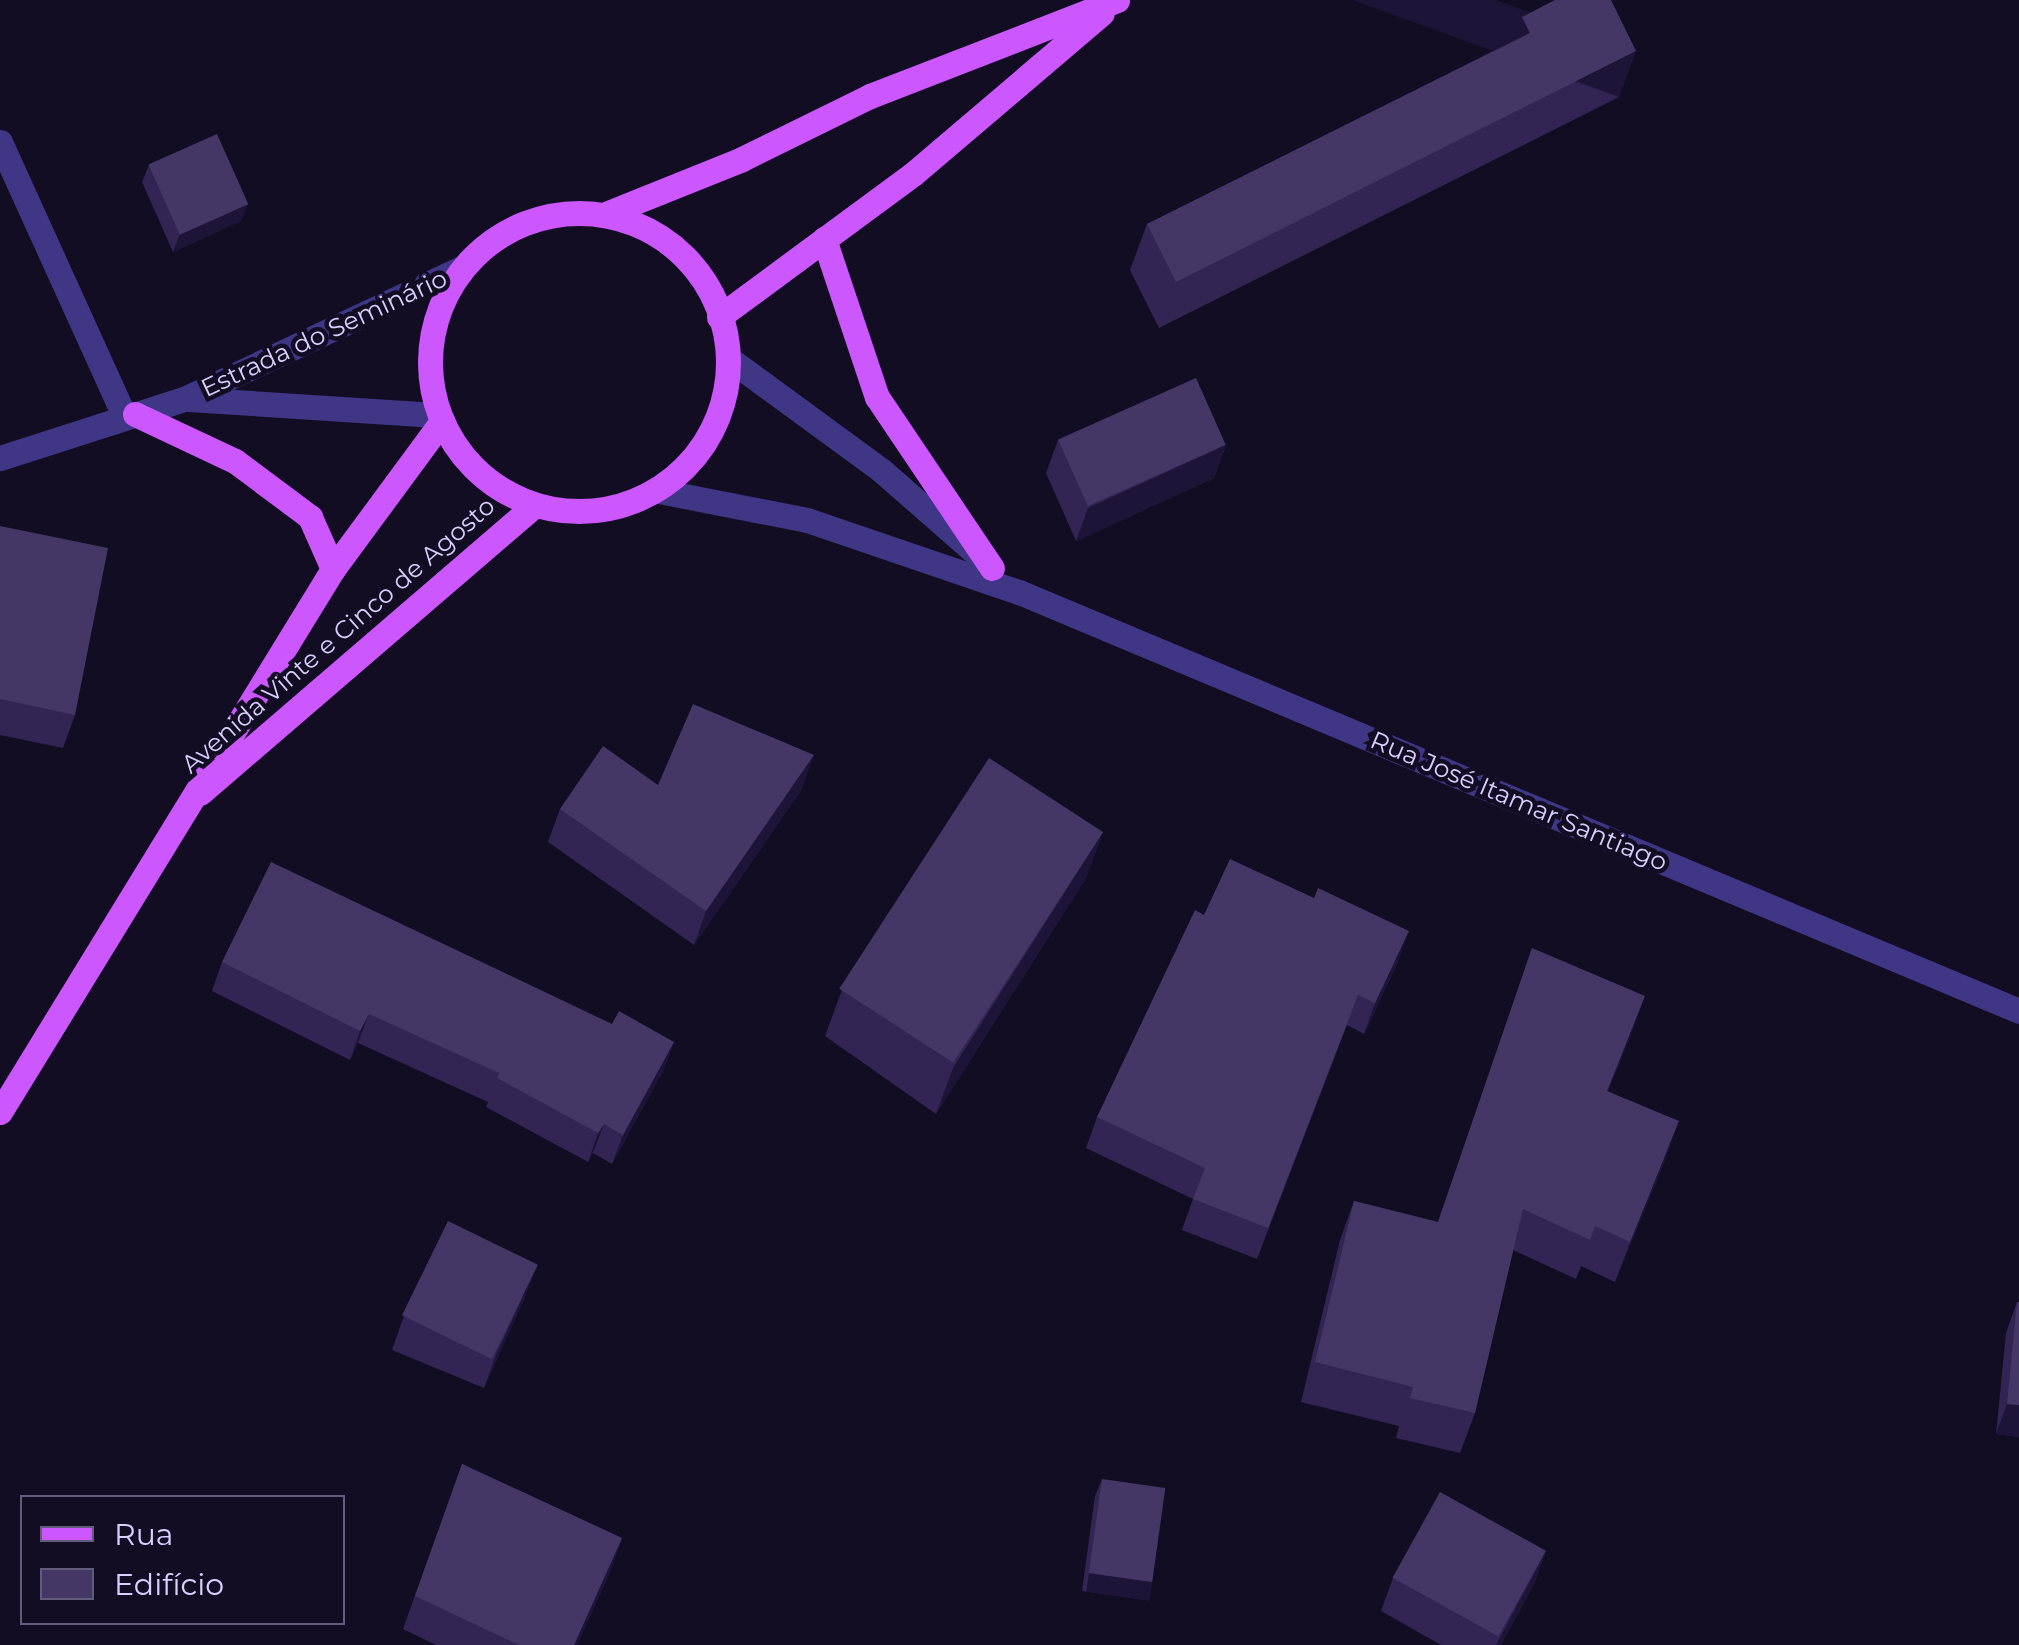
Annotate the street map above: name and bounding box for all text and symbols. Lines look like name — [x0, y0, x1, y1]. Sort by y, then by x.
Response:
street label: Estrada do Seminário — [196, 263, 452, 403]
street label: Avenida Vinte e Cinco de Agosto — [175, 491, 501, 779]
street label: Rua José Itamar Santiago — [1366, 725, 1672, 877]
legend — [20, 1495, 345, 1625]
text: Rua — [114, 1516, 174, 1553]
text: Edifício — [114, 1566, 224, 1603]

